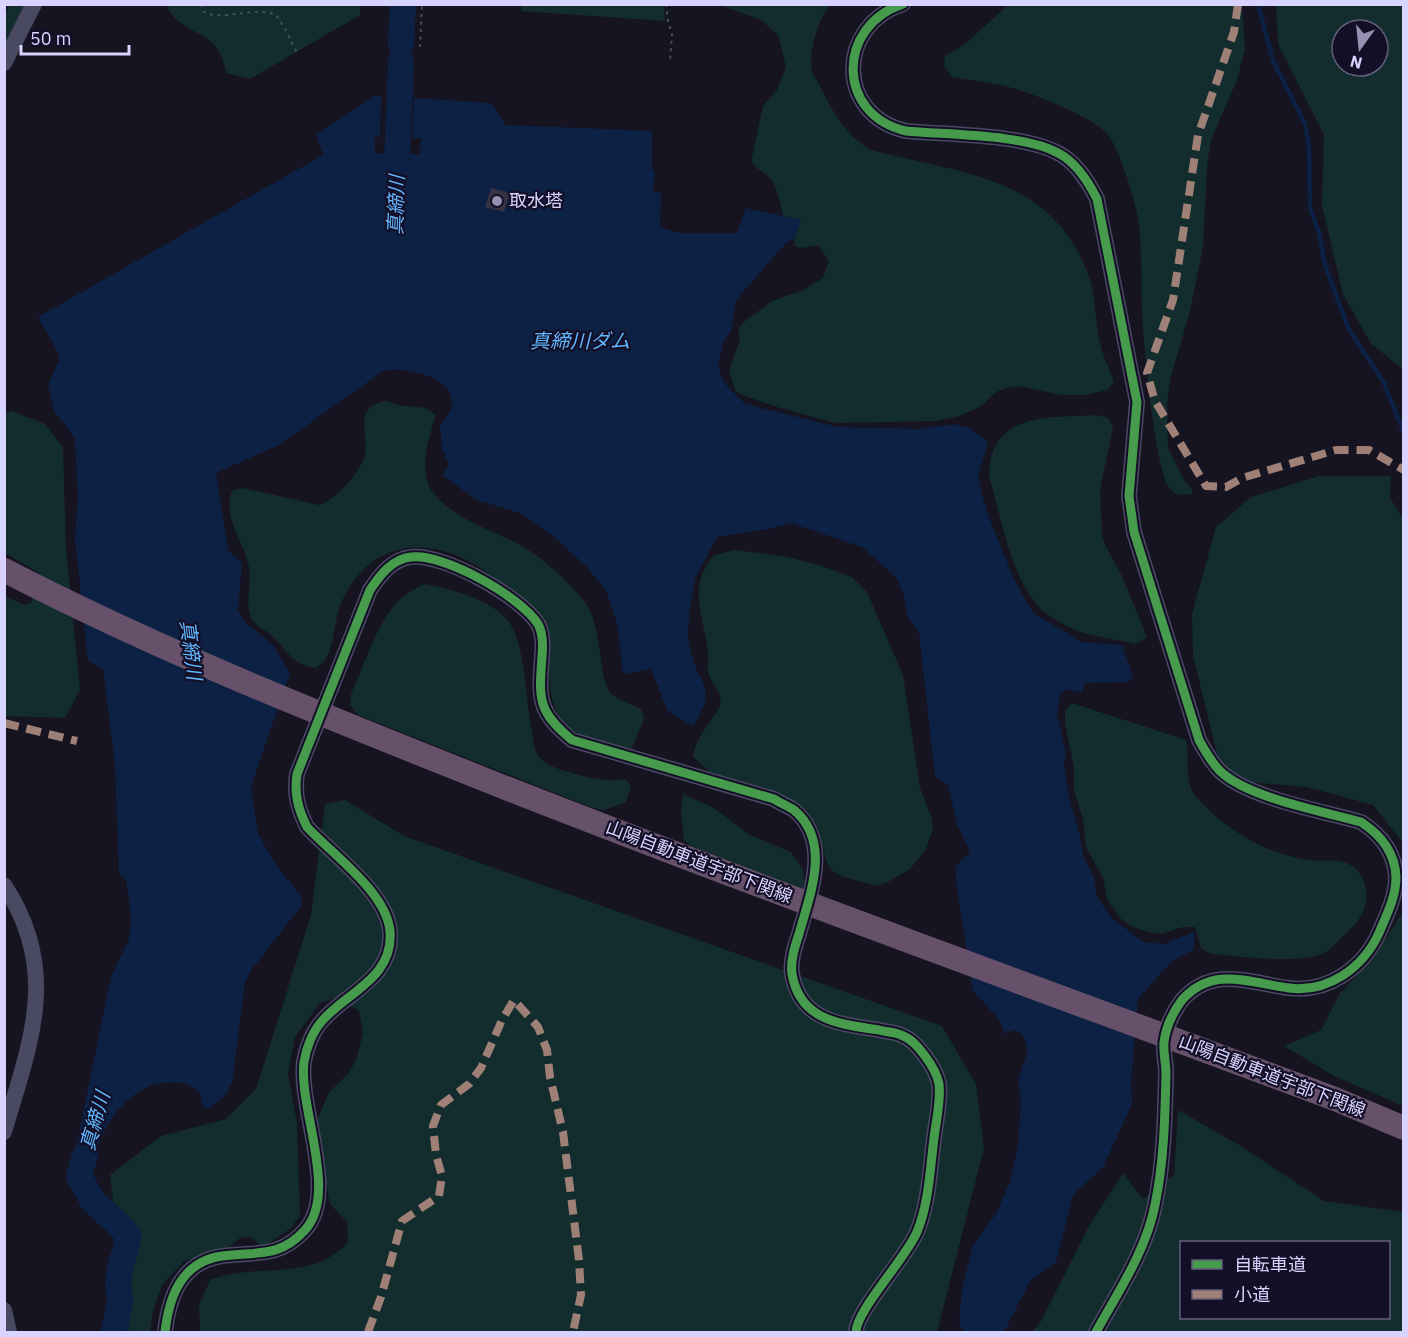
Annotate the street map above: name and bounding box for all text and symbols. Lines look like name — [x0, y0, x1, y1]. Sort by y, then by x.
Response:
scale bar — [21, 18, 129, 56]
north arrow — [1330, 18, 1390, 78]
text: 50 m — [30, 27, 72, 50]
text: N — [1348, 51, 1364, 74]
water label: 真締川 — [381, 173, 410, 235]
place label: 取水塔 — [509, 189, 563, 212]
marker: 取水塔 — [490, 194, 504, 208]
water label: 真締川ダム — [530, 327, 630, 354]
water label: 真締川 — [174, 619, 209, 683]
street label: 山陽自動車道宇部下関線 — [603, 815, 796, 908]
street label: 山陽自動車道宇部下関線 — [1176, 1029, 1369, 1122]
water label: 真締川 — [73, 1086, 116, 1153]
legend — [1180, 1241, 1390, 1319]
text: 自転車道 — [1234, 1253, 1306, 1276]
text: 小道 — [1234, 1283, 1270, 1306]

